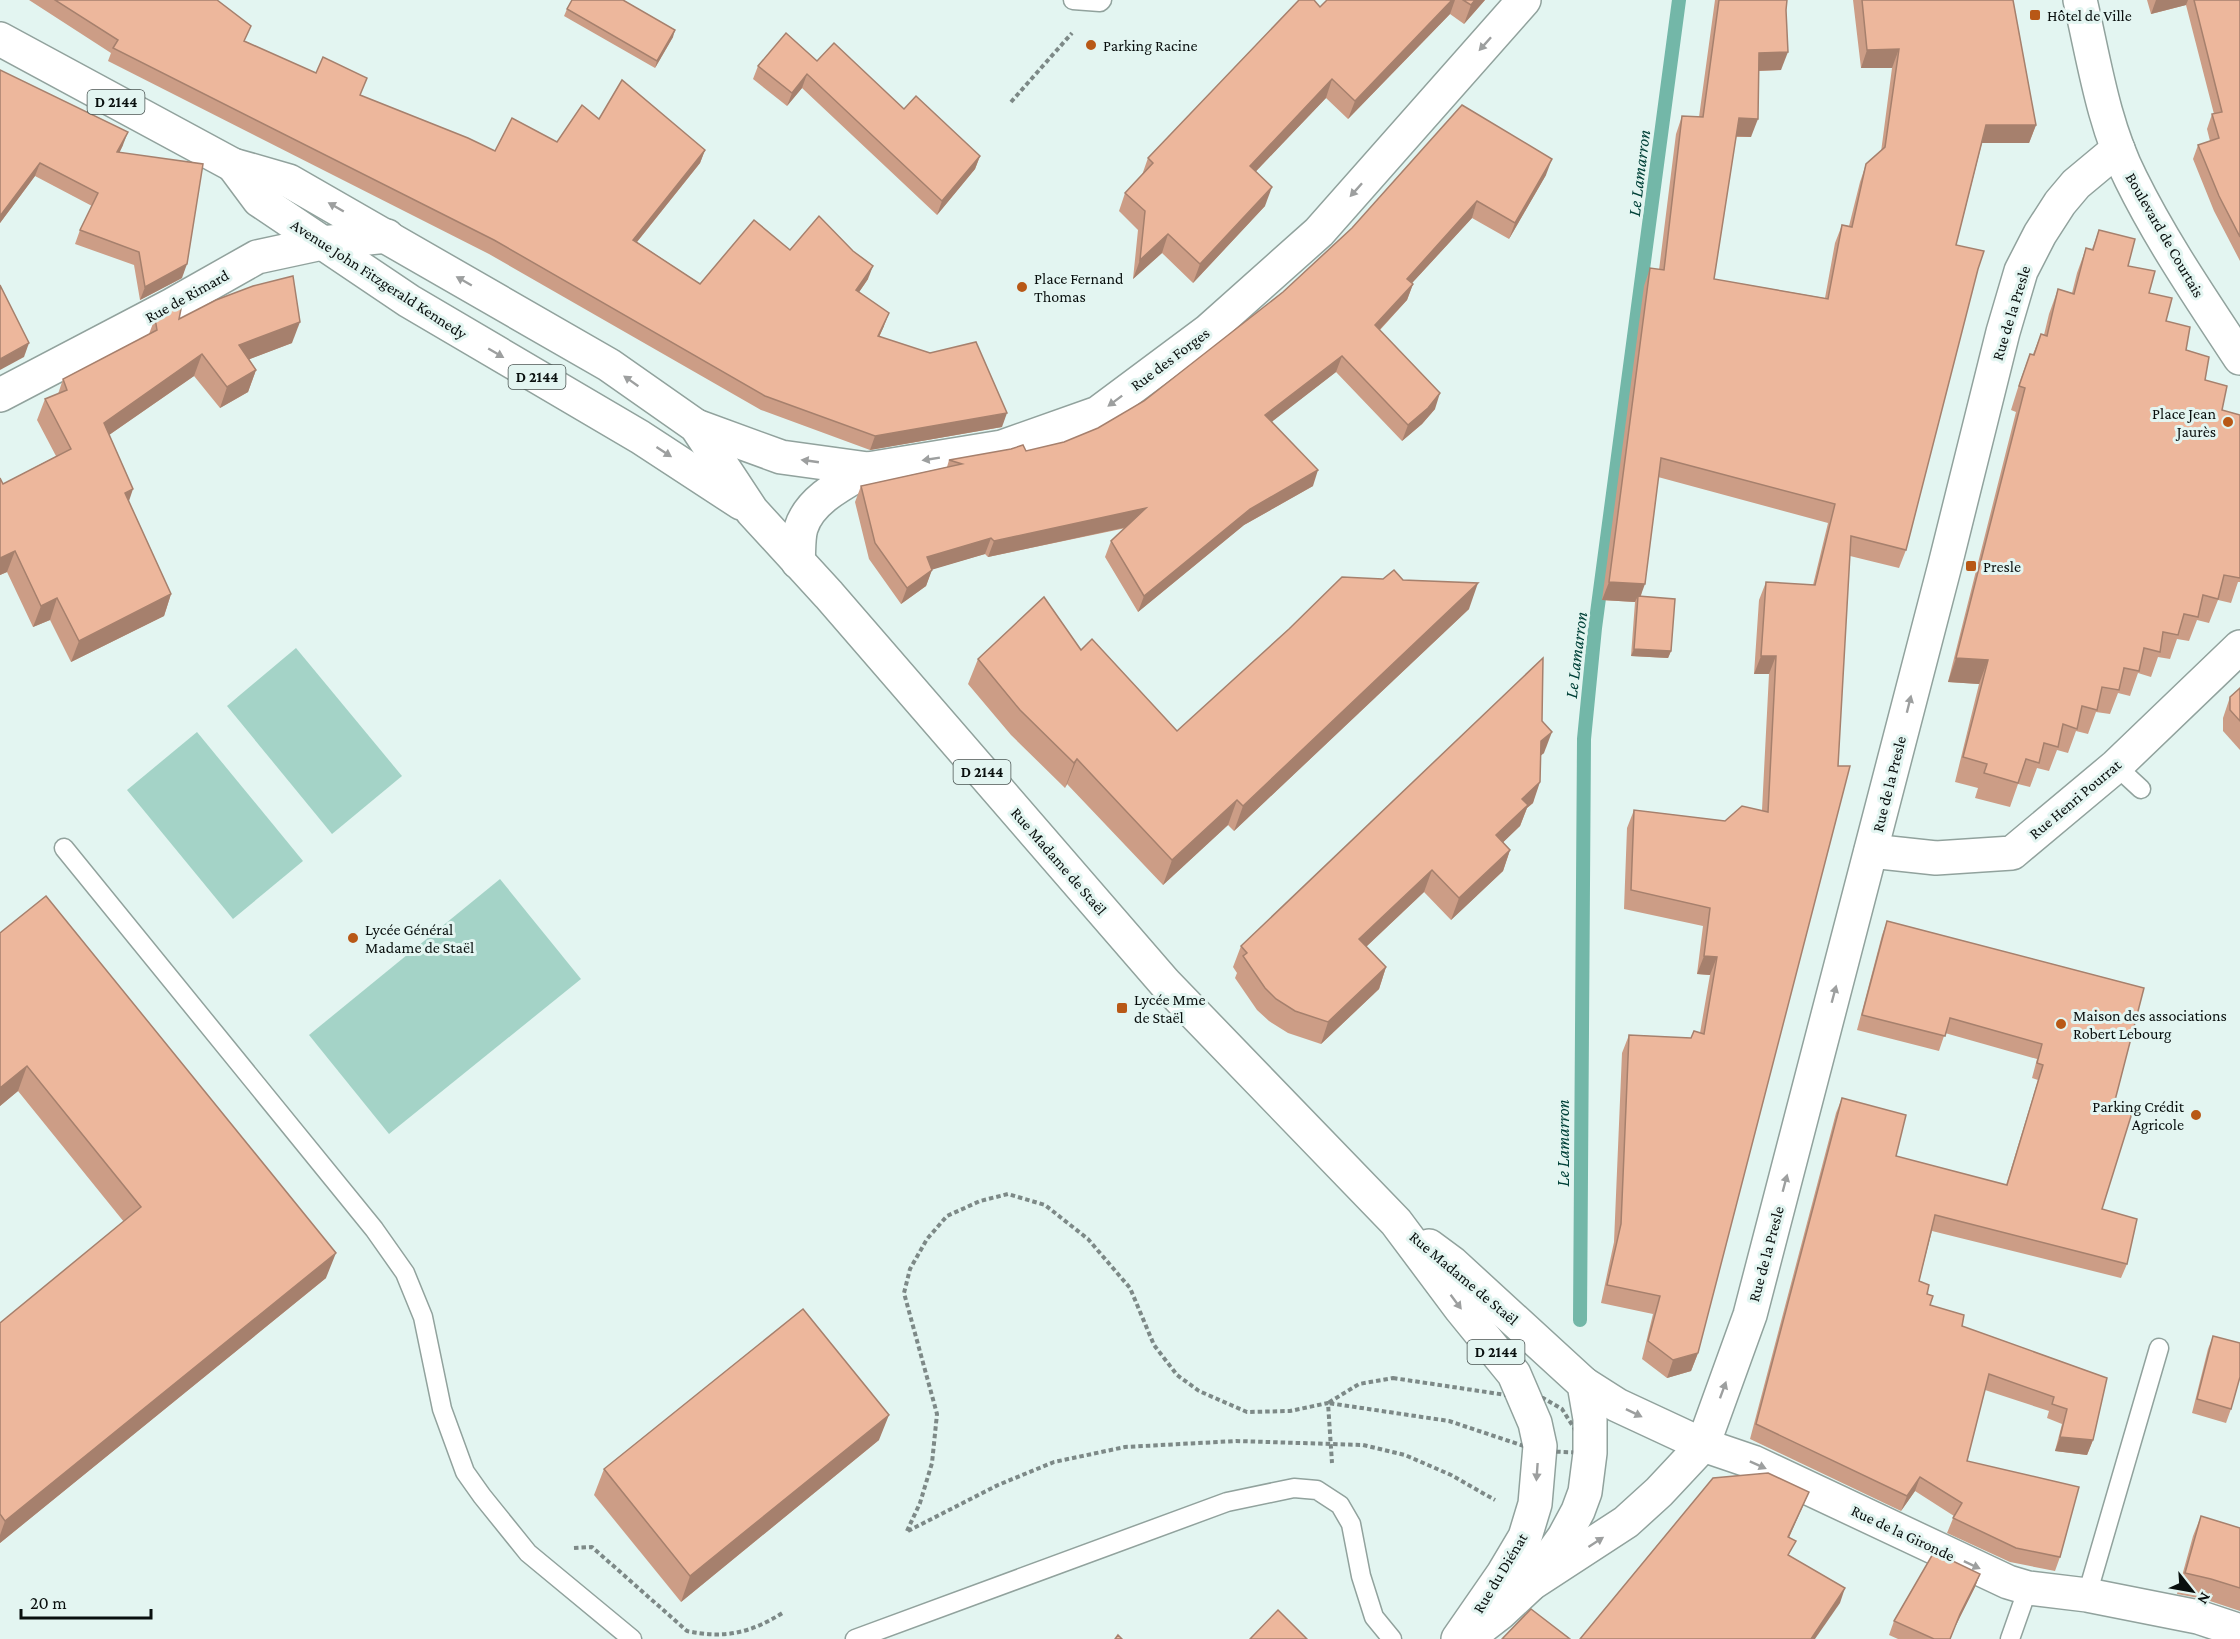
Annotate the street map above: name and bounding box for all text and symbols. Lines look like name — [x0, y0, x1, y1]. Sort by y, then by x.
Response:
place label: Hôtel de Ville — [2047, 7, 2132, 24]
marker: Hôtel de Ville — [2028, 8, 2042, 22]
one-way arrow — [1479, 36, 1492, 51]
place label: Parking Racine — [1103, 37, 1198, 55]
marker: Parking Racine — [1084, 38, 1098, 52]
road number: D 2144 — [88, 90, 144, 114]
water label: Le Lamarron — [1624, 128, 1654, 218]
street label: Boulevard de Courtais — [2122, 170, 2208, 300]
one-way arrow — [1350, 182, 1363, 197]
one-way arrow — [328, 202, 344, 213]
street label: Avenue John Fitzgerald Kennedy — [287, 216, 471, 343]
street label: Rue de la Presle — [1989, 264, 2033, 362]
street label: Rue de Rimard — [142, 266, 232, 326]
place label: Place Fernand Thomas — [1034, 270, 1124, 305]
one-way arrow — [455, 276, 472, 286]
marker: Place Fernand Thomas — [1015, 280, 1029, 294]
street label: Rue des Forges — [1127, 324, 1213, 395]
one-way arrow — [488, 347, 504, 358]
road number: D 2144 — [508, 365, 566, 389]
one-way arrow — [623, 376, 639, 387]
one-way arrow — [1107, 394, 1123, 407]
place label: Place Jean Jaurès — [2152, 405, 2216, 441]
marker: Place Jean Jaurès — [2221, 415, 2235, 429]
one-way arrow — [655, 447, 672, 458]
one-way arrow — [921, 454, 940, 463]
one-way arrow — [800, 456, 819, 466]
place label: Presle — [1983, 558, 2021, 575]
marker: Presle — [1964, 559, 1978, 573]
water label: Le Lamarron — [1561, 610, 1591, 700]
one-way arrow — [1905, 695, 1915, 713]
street label: Rue de la Presle — [1869, 734, 1909, 834]
street label: Rue Henri Pourrat — [2026, 755, 2125, 842]
road number: D 2144 — [954, 760, 1010, 784]
street label: Rue Madame de Staël — [1008, 804, 1110, 918]
place label: Lycée Général Madame de Staël — [365, 921, 474, 956]
marker: Lycée Général Madame de Staël — [346, 931, 360, 945]
one-way arrow — [1830, 985, 1839, 1003]
place label: Lycée Mme de Staël — [1134, 991, 1206, 1026]
marker: Lycée Mme de Staël — [1115, 1001, 1129, 1015]
place label: Maison des associations Robert Lebourg — [2073, 1007, 2227, 1043]
marker: Maison des associations Robert Lebourg — [2054, 1017, 2068, 1031]
place label: Parking Crédit Agricole — [2092, 1098, 2185, 1134]
water label: Le Lamarron — [1553, 1099, 1573, 1187]
marker: Parking Crédit Agricole — [2189, 1108, 2203, 1122]
one-way arrow — [1780, 1174, 1790, 1192]
street label: Rue de la Presle — [1745, 1204, 1787, 1304]
street label: Rue Madame de Staël — [1406, 1228, 1522, 1328]
one-way arrow — [1450, 1294, 1462, 1310]
road number: D 2144 — [1468, 1340, 1524, 1364]
one-way arrow — [1719, 1381, 1728, 1399]
one-way arrow — [1625, 1408, 1643, 1418]
one-way arrow — [1749, 1460, 1767, 1470]
one-way arrow — [1533, 1462, 1542, 1481]
street label: Rue de la Gironde — [1849, 1502, 1957, 1564]
street label: Rue du Diénat — [1469, 1529, 1531, 1616]
one-way arrow — [1587, 1536, 1603, 1548]
one-way arrow — [1964, 1561, 1981, 1570]
north arrow — [2162, 1561, 2222, 1621]
scale bar — [21, 1582, 152, 1620]
text: N — [2194, 1589, 2215, 1608]
text: 20 m — [30, 1593, 67, 1613]

